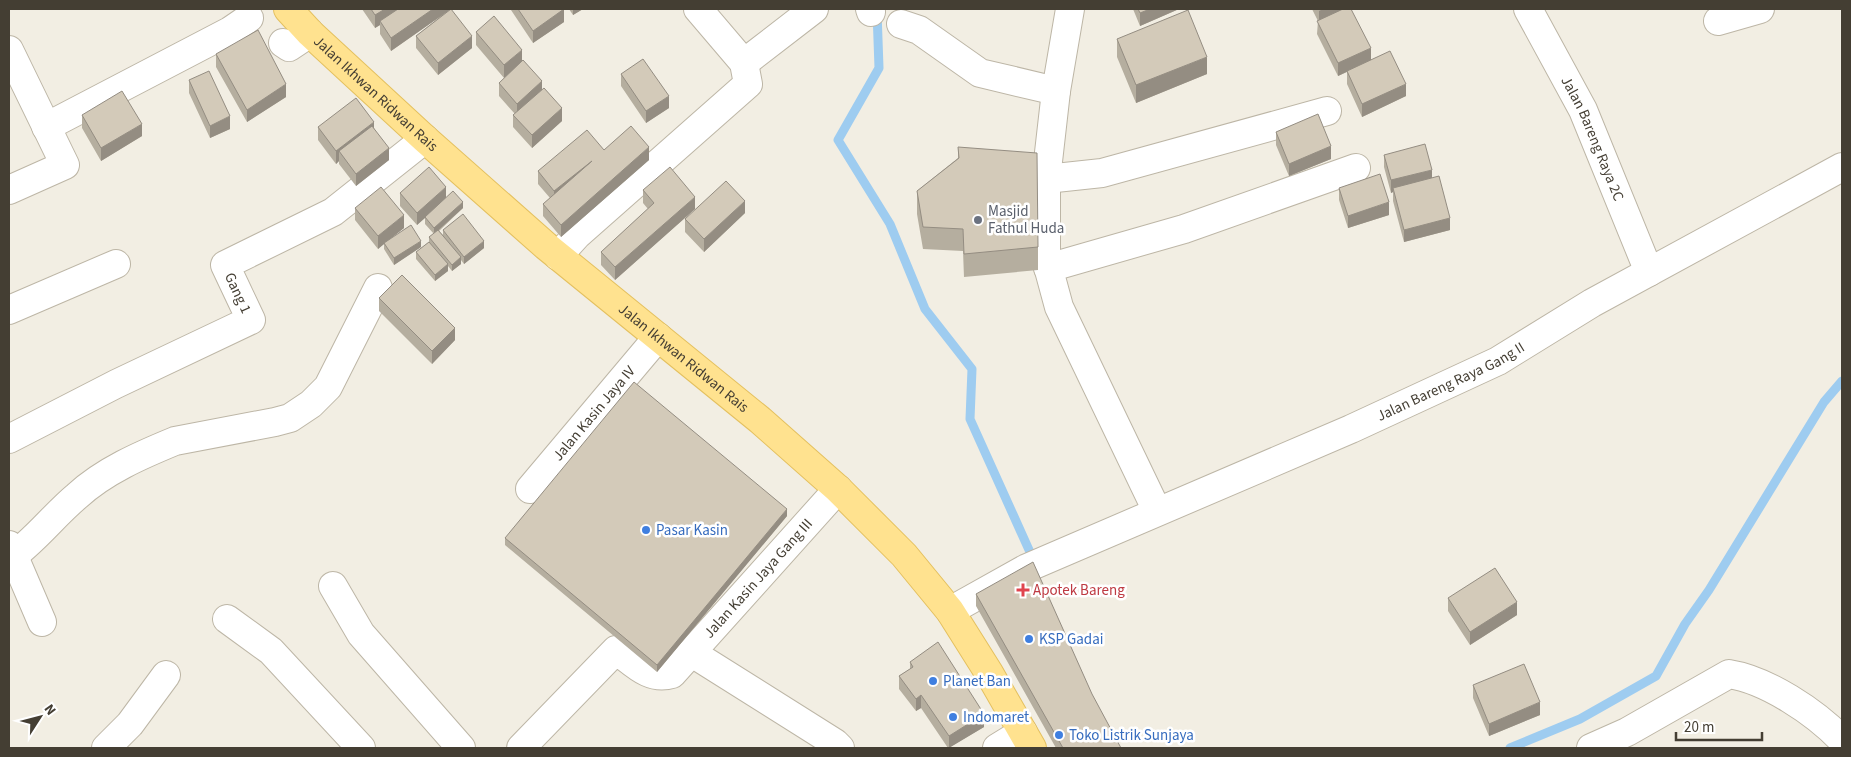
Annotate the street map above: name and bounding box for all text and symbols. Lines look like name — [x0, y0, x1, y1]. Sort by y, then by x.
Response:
street label: Jalan Ikhwan Ridwan Rais — [309, 31, 442, 157]
street label: Jalan Bareng Raya 2C — [1556, 73, 1629, 205]
place label: Masjid Fathul Huda — [988, 201, 1064, 239]
marker: Masjid Fathul Huda — [972, 214, 984, 226]
street label: Gang 1 — [219, 269, 256, 317]
street label: Jalan Ikhwan Ridwan Rais — [614, 299, 753, 418]
street label: Jalan Bareng Raya Gang II — [1373, 337, 1529, 427]
street label: Jalan Kasin Jaya IV — [548, 361, 641, 466]
street label: Jalan Kasin Jaya Gang III — [699, 514, 818, 643]
place label: Pasar Kasin — [656, 520, 728, 541]
marker: Pasar Kasin — [640, 524, 652, 536]
place label: Apotek Bareng — [1033, 580, 1125, 601]
marker: Apotek Bareng — [1017, 584, 1029, 596]
place label: KSP Gadai — [1039, 629, 1103, 650]
marker: KSP Gadai — [1023, 633, 1035, 645]
place label: Planet Ban — [943, 671, 1011, 692]
marker: Planet Ban — [927, 675, 939, 687]
north arrow — [15, 692, 65, 742]
text: N — [39, 700, 61, 720]
place label: Indomaret — [963, 707, 1029, 728]
scale bar — [1676, 710, 1762, 742]
marker: Indomaret — [947, 711, 959, 723]
text: 20 m — [1684, 717, 1714, 738]
place label: Toko Listrik Sunjaya — [1069, 725, 1194, 746]
marker: Toko Listrik Sunjaya — [1053, 729, 1065, 741]

